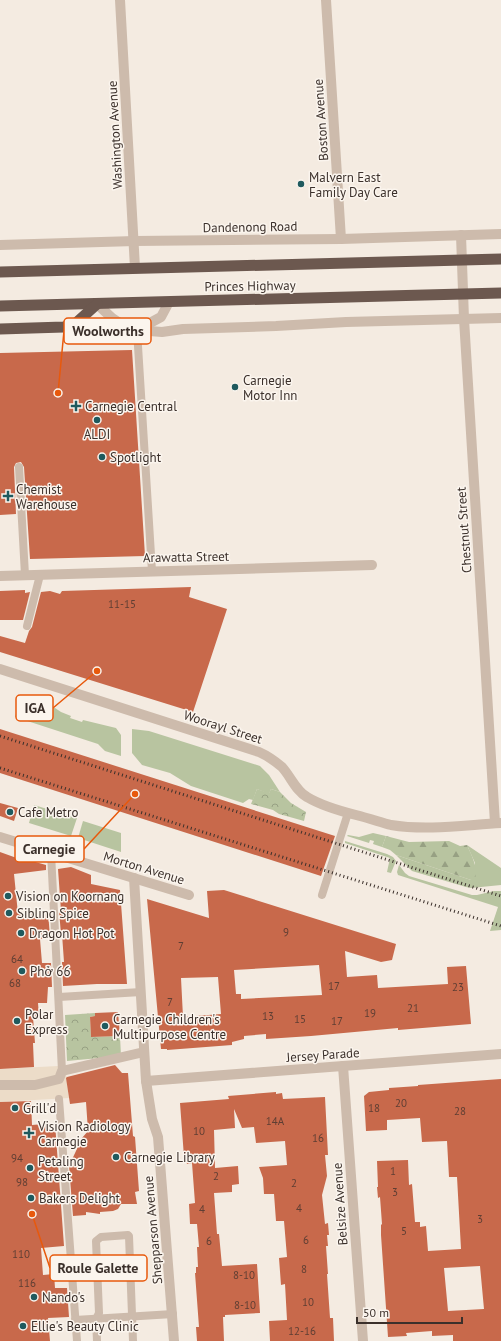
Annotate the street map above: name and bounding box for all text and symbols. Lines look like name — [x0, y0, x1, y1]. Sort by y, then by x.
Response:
street label: Boston Avenue — [310, 78, 332, 162]
street label: Washington Avenue — [104, 80, 126, 190]
place label: Malvern East Family Day Care — [309, 169, 398, 201]
marker: Malvern East Family Day Care — [296, 179, 306, 189]
street label: Dandenong Road — [202, 218, 298, 236]
street label: Princes Highway — [204, 277, 296, 295]
callout: Woolworths — [64, 318, 151, 344]
text: Woolworths — [72, 322, 144, 340]
place label: Carnegie Motor Inn — [243, 372, 297, 404]
marker: Carnegie Motor Inn — [230, 382, 240, 392]
place label: Carnegie Central — [85, 398, 177, 415]
marker: Carnegie Central — [70, 400, 82, 412]
marker: ALDI — [92, 415, 102, 425]
place label: ALDI — [84, 426, 110, 443]
place label: Spotlight — [110, 449, 162, 466]
marker: Spotlight — [97, 452, 107, 462]
place label: Chemist Warehouse — [16, 481, 77, 513]
street label: Chestnut Street — [452, 486, 475, 574]
marker: Chemist Warehouse — [3, 491, 13, 501]
street label: Arawatta Street — [143, 548, 230, 566]
house number: 11-15 — [108, 597, 136, 611]
callout: IGA — [16, 695, 53, 721]
text: IGA — [25, 699, 46, 717]
street label: Woorayl Street — [182, 706, 265, 748]
place label: Cafe Metro — [18, 804, 78, 821]
marker: Cafe Metro — [5, 807, 15, 817]
callout: Carnegie — [15, 836, 84, 862]
text: Carnegie — [23, 840, 75, 858]
street label: Morton Avenue — [101, 848, 187, 888]
place label: Vision on Koornang — [15, 888, 124, 905]
marker: Vision on Koornang — [3, 891, 13, 901]
place label: Sibling Spice — [17, 905, 89, 922]
marker: Sibling Spice — [4, 908, 14, 918]
place label: Dragon Hot Pot — [29, 925, 115, 942]
house number: 9 — [283, 925, 289, 939]
marker: Dragon Hot Pot — [16, 928, 26, 938]
house number: 7 — [178, 939, 184, 953]
house number: 64 — [11, 952, 23, 966]
place label: Phở 66 — [30, 963, 71, 980]
marker: Phở 66 — [17, 966, 27, 976]
house number: 68 — [9, 976, 21, 990]
house number: 17 — [328, 979, 340, 993]
house number: 23 — [452, 980, 464, 994]
house number: 7 — [167, 995, 173, 1009]
house number: 21 — [407, 1001, 419, 1015]
place label: Polar Express — [25, 1006, 68, 1038]
house number: 19 — [364, 1006, 376, 1020]
house number: 13 — [262, 1009, 274, 1023]
place label: Carnegie Children's Multipurpose Centre — [113, 1011, 226, 1043]
house number: 15 — [294, 1012, 306, 1026]
house number: 17 — [331, 1014, 343, 1028]
marker: Polar Express — [12, 1016, 22, 1026]
marker: Carnegie Children's Multipurpose Centre — [100, 1021, 110, 1031]
street label: Jersey Parade — [285, 1044, 360, 1066]
house number: 20 — [395, 1096, 407, 1110]
place label: Grill'd — [23, 1100, 56, 1117]
house number: 18 — [368, 1101, 380, 1115]
marker: Grill'd — [10, 1103, 20, 1113]
house number: 28 — [454, 1104, 466, 1118]
house number: 14A — [266, 1114, 285, 1128]
place label: Vision Radiology Carnegie — [37, 1118, 131, 1150]
house number: 10 — [193, 1124, 205, 1138]
marker: Vision Radiology Carnegie — [23, 1127, 35, 1139]
house number: 16 — [312, 1131, 324, 1145]
place label: Carnegie Library — [124, 1149, 215, 1166]
house number: 94 — [11, 1151, 23, 1165]
marker: Carnegie Library — [111, 1152, 121, 1162]
place label: Petaling Street — [38, 1153, 84, 1185]
street label: Belsize Avenue — [329, 1162, 351, 1246]
marker: Petaling Street — [25, 1163, 35, 1173]
house number: 1 — [390, 1164, 396, 1178]
house number: 2 — [213, 1169, 219, 1183]
house number: 98 — [16, 1175, 28, 1189]
street label: Shepparson Avenue — [140, 1175, 166, 1285]
house number: 2 — [291, 1176, 297, 1190]
house number: 3 — [392, 1185, 398, 1199]
place label: Bakers Delight — [39, 1190, 121, 1207]
marker: Bakers Delight — [26, 1193, 36, 1203]
house number: 4 — [296, 1201, 302, 1215]
house number: 4 — [199, 1202, 205, 1216]
house number: 3 — [477, 1212, 483, 1226]
house number: 5 — [401, 1224, 407, 1238]
house number: 6 — [303, 1233, 309, 1247]
house number: 6 — [206, 1234, 212, 1248]
house number: 110 — [12, 1247, 30, 1261]
callout: Roule Galette — [50, 1255, 147, 1281]
text: Roule Galette — [58, 1259, 138, 1277]
house number: 8 — [301, 1262, 307, 1276]
house number: 8-10 — [233, 1268, 255, 1282]
house number: 116 — [18, 1276, 36, 1290]
place label: Nando's — [42, 1289, 85, 1306]
marker: Nando's — [29, 1292, 39, 1302]
house number: 10 — [302, 1295, 314, 1309]
house number: 8-10 — [234, 1298, 256, 1312]
scale bar — [357, 1299, 462, 1325]
text: 50 m — [363, 1305, 389, 1320]
place label: Ellie's Beauty Clinic — [31, 1318, 139, 1335]
marker: Ellie's Beauty Clinic — [18, 1321, 28, 1331]
house number: 12-16 — [288, 1324, 316, 1338]

